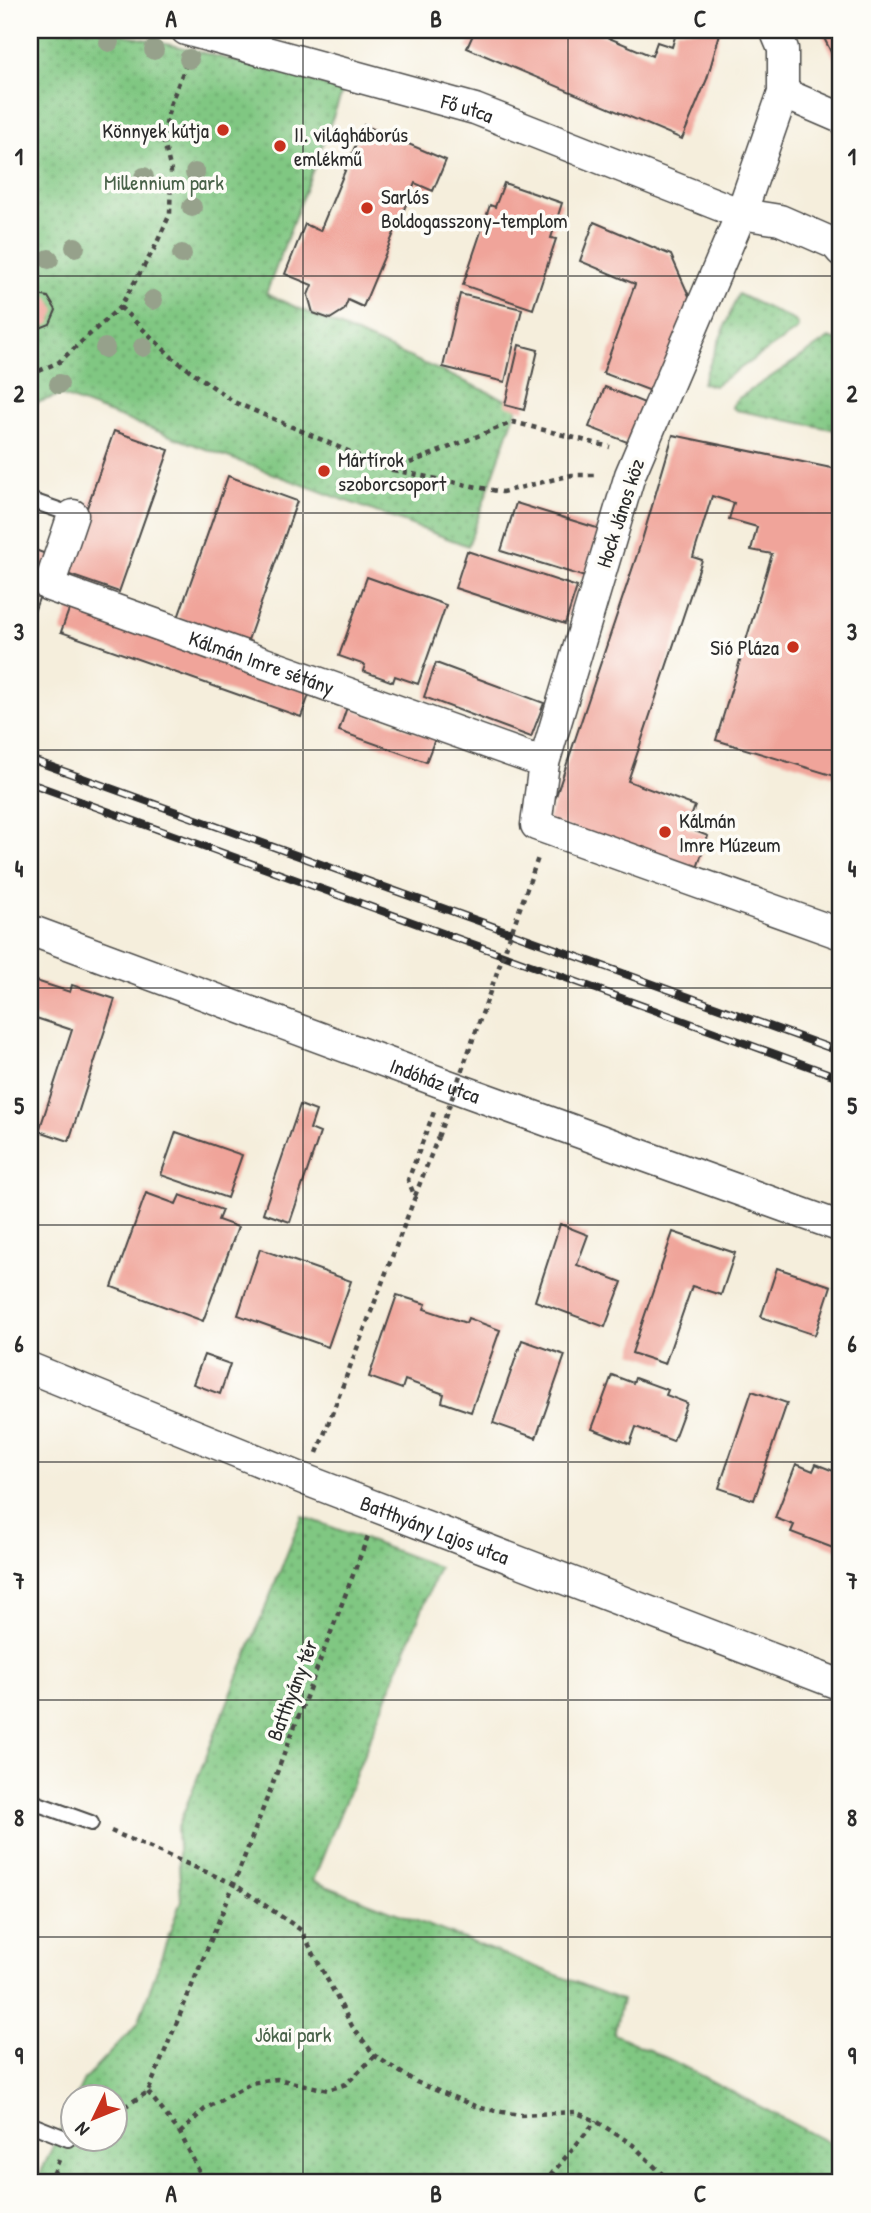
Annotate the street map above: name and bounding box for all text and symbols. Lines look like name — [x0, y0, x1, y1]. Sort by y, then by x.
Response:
text: A — [165, 3, 177, 34]
text: B — [430, 3, 442, 34]
text: C — [694, 3, 706, 34]
street label: Fő utca — [437, 86, 498, 129]
place label: Könnyek kútja — [102, 116, 209, 145]
place label: II. világháborús emlékmű — [294, 120, 408, 173]
marker: Könnyek kútja — [215, 122, 231, 138]
marker: II. világháborús emlékmű — [272, 138, 288, 154]
text: 1 — [15, 141, 23, 172]
text: 1 — [848, 141, 856, 172]
park label: Millennium park — [104, 168, 224, 197]
place label: Sarlós Boldogasszony-templom — [381, 182, 568, 235]
marker: Sarlós Boldogasszony-templom — [359, 200, 375, 216]
text: 2 — [14, 378, 25, 409]
text: 2 — [847, 378, 858, 409]
place label: Mártírok szoborcsoport — [338, 445, 447, 498]
street label: Hock János köz — [589, 455, 651, 571]
marker: Mártírok szoborcsoport — [316, 463, 332, 479]
text: 3 — [14, 616, 24, 647]
text: 3 — [847, 616, 857, 647]
street label: Kálmán Imre sétány — [185, 623, 339, 701]
place label: Sió Pláza — [710, 633, 779, 662]
marker: Sió Pláza — [785, 639, 801, 655]
place label: Kálmán Imre Múzeum — [679, 806, 780, 859]
marker: Kálmán Imre Múzeum — [657, 824, 673, 840]
text: 4 — [15, 853, 24, 884]
text: 4 — [848, 853, 857, 884]
street label: Indóház utca — [386, 1050, 484, 1110]
text: 5 — [14, 1090, 24, 1121]
text: 5 — [847, 1090, 857, 1121]
text: 6 — [14, 1328, 24, 1359]
text: 6 — [847, 1328, 857, 1359]
street label: Batthyány Lajos utca — [357, 1488, 513, 1571]
text: 7 — [12, 1565, 25, 1596]
text: 7 — [845, 1565, 858, 1596]
street label: Batthyány tér — [259, 1635, 325, 1745]
text: 8 — [14, 1802, 24, 1833]
text: 8 — [847, 1802, 857, 1833]
park label: Jókai park — [255, 2020, 332, 2049]
text: 9 — [15, 2040, 24, 2071]
text: 9 — [848, 2040, 857, 2071]
north arrow — [60, 2084, 130, 2154]
text: N — [69, 2117, 95, 2142]
text: A — [165, 2178, 177, 2209]
text: B — [430, 2178, 442, 2209]
text: C — [694, 2178, 706, 2209]

